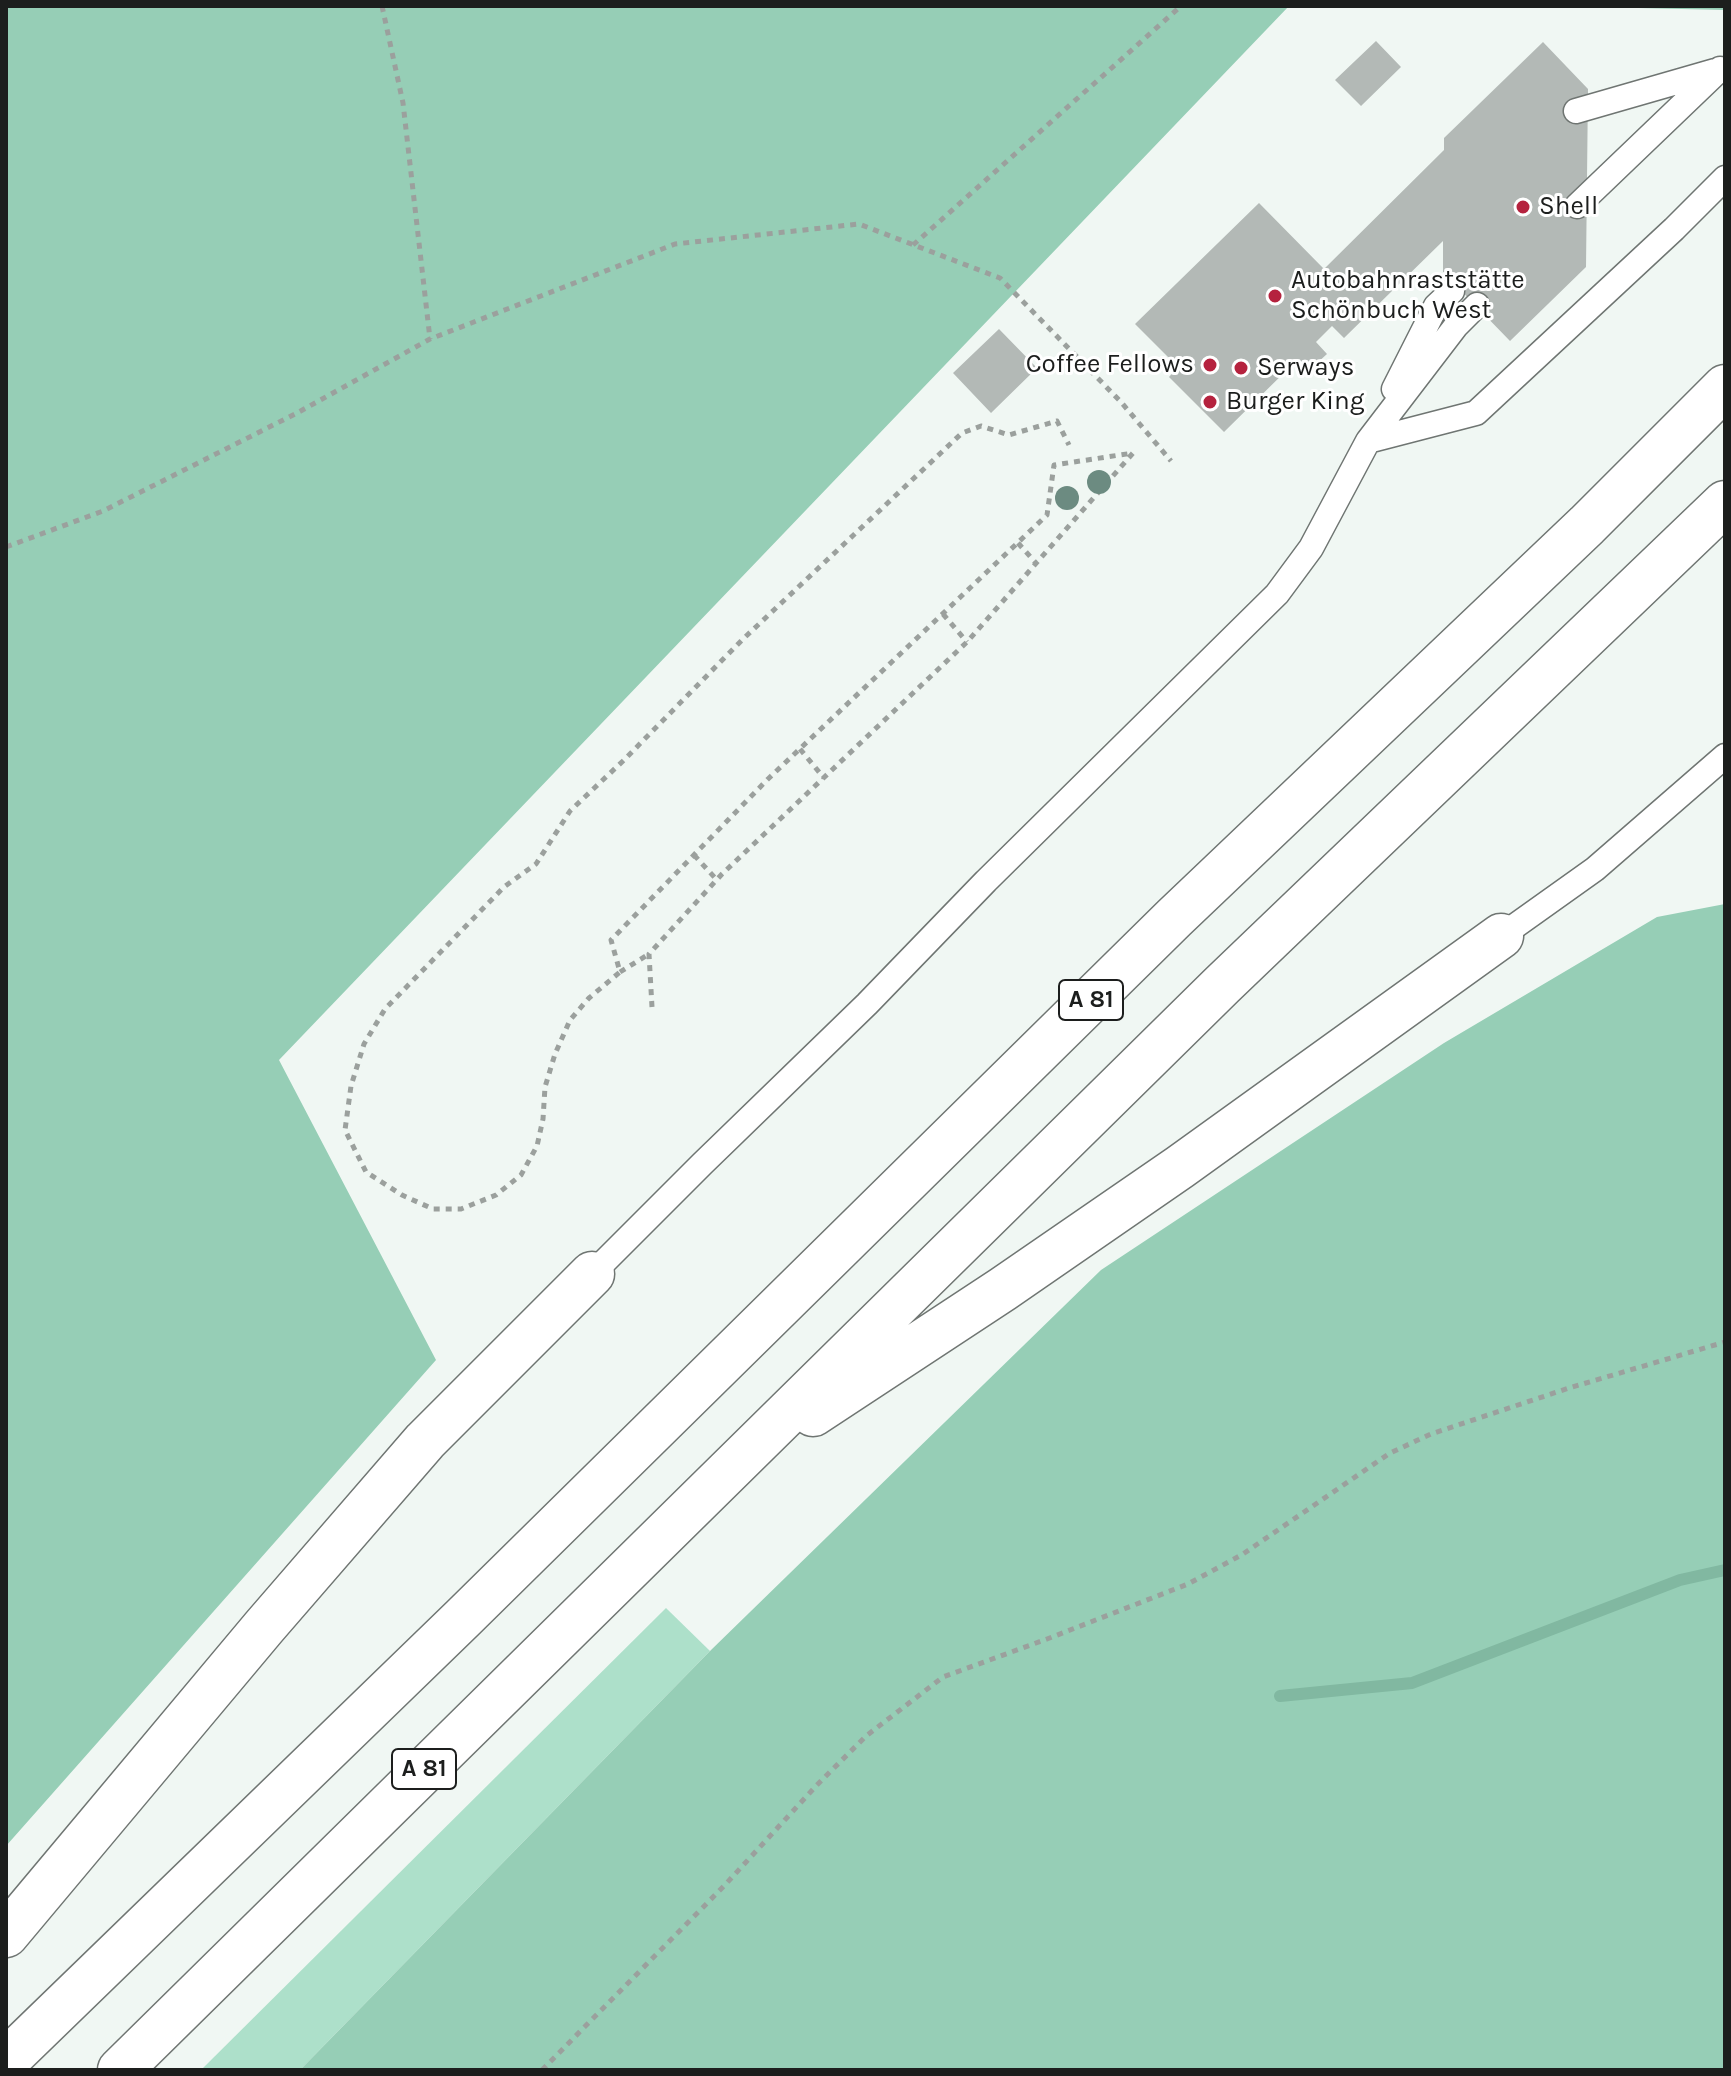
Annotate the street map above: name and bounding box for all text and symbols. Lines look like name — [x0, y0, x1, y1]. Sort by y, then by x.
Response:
place label: Shell — [1539, 191, 1598, 223]
marker: Shell — [1514, 198, 1532, 216]
place label: Autobahnraststätte Schönbuch West — [1291, 265, 1525, 326]
marker: Autobahnraststätte Schönbuch West — [1266, 287, 1284, 305]
place label: Coffee Fellows — [1026, 349, 1194, 381]
place label: Serways — [1257, 352, 1354, 384]
marker: Coffee Fellows — [1201, 356, 1219, 374]
marker: Serways — [1232, 359, 1250, 377]
place label: Burger King — [1226, 386, 1364, 418]
marker: Burger King — [1201, 393, 1219, 411]
road number: A 81 — [1059, 980, 1123, 1020]
road number: A 81 — [392, 1749, 456, 1789]

